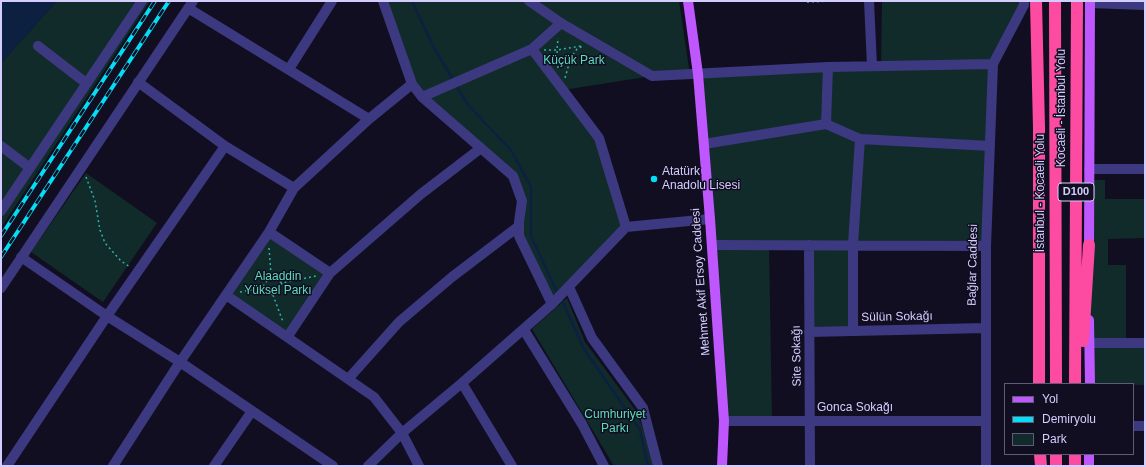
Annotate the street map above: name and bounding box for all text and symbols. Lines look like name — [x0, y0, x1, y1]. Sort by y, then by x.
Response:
street label: Kocaeli - İstanbul Yolu — [1055, 49, 1069, 167]
park label: Küçük Park — [543, 54, 605, 68]
street label: İstanbul - Kocaeli Yolu — [1034, 134, 1048, 252]
place label: Atatürk Anadolu Lisesi — [662, 165, 740, 193]
marker: Atatürk Anadolu Lisesi — [649, 174, 659, 184]
road number: D100 — [1058, 183, 1094, 201]
street label: Mehmet Akif Ersoy Caddesi — [689, 208, 713, 356]
street label: Bağlar Caddesi — [965, 224, 981, 306]
park label: Alaaddin Yüksel Parkı — [244, 270, 312, 298]
street label: Sülün Sokağı — [861, 309, 933, 325]
street label: Site Sokağı — [789, 325, 805, 387]
legend — [1004, 383, 1134, 455]
text: Yol — [1042, 392, 1058, 406]
street label: Gonca Sokağı — [817, 401, 893, 415]
park label: Cumhuriyet Parkı — [584, 408, 646, 436]
text: Demiryolu — [1042, 412, 1096, 426]
text: Park — [1042, 432, 1067, 446]

